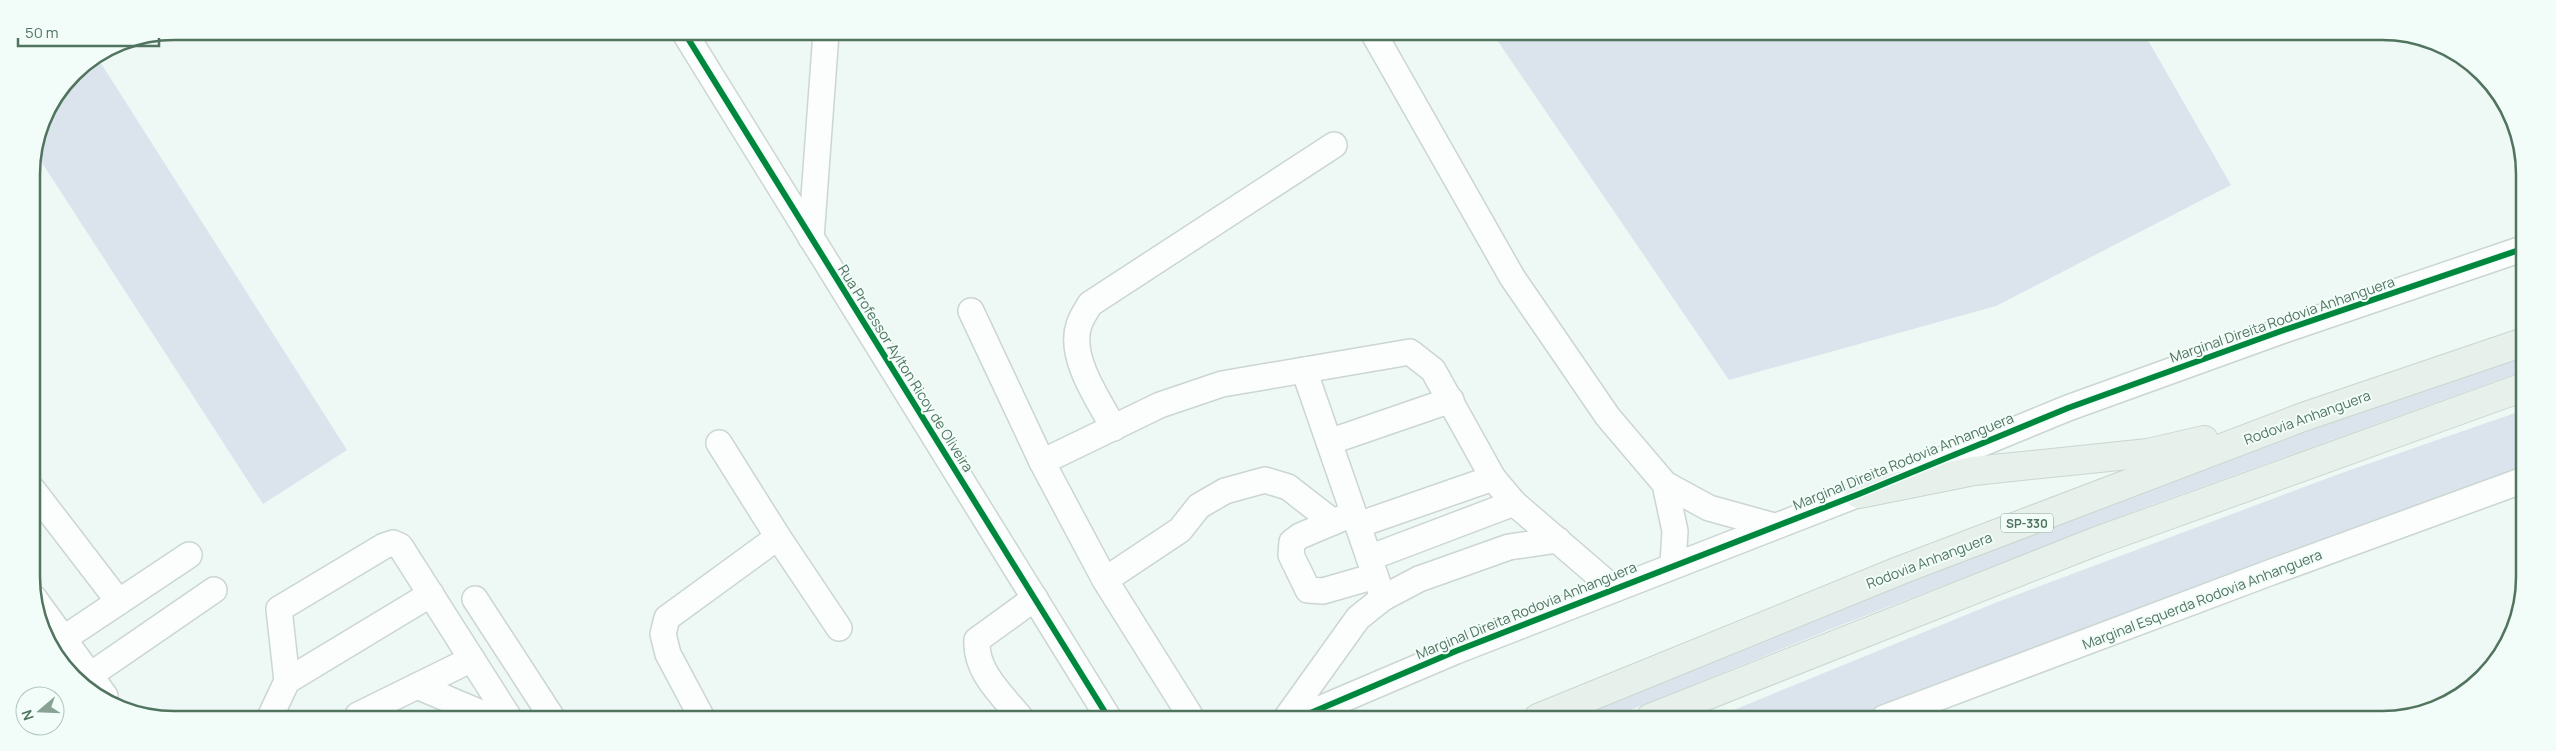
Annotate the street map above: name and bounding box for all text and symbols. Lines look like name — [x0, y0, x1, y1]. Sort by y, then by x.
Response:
scale bar — [18, 15, 159, 47]
text: 50 m — [25, 22, 59, 43]
street label: Rua Professor Aylton Ricoy de Oliveira — [834, 261, 978, 475]
street label: Marginal Direita Rodovia Anhanguera — [2167, 272, 2397, 366]
street label: Rodovia Anhanguera — [2241, 385, 2373, 449]
street label: Marginal Direita Rodovia Anhanguera — [1790, 408, 2016, 514]
road number: SP-330 — [2001, 514, 2053, 532]
street label: Rodovia Anhanguera — [1863, 527, 1995, 593]
street label: Marginal Esquerda Rodovia Anhanguera — [2079, 544, 2325, 654]
street label: Marginal Direita Rodovia Anhanguera — [1413, 557, 1639, 663]
north arrow — [15, 686, 65, 736]
text: N — [17, 708, 38, 723]

